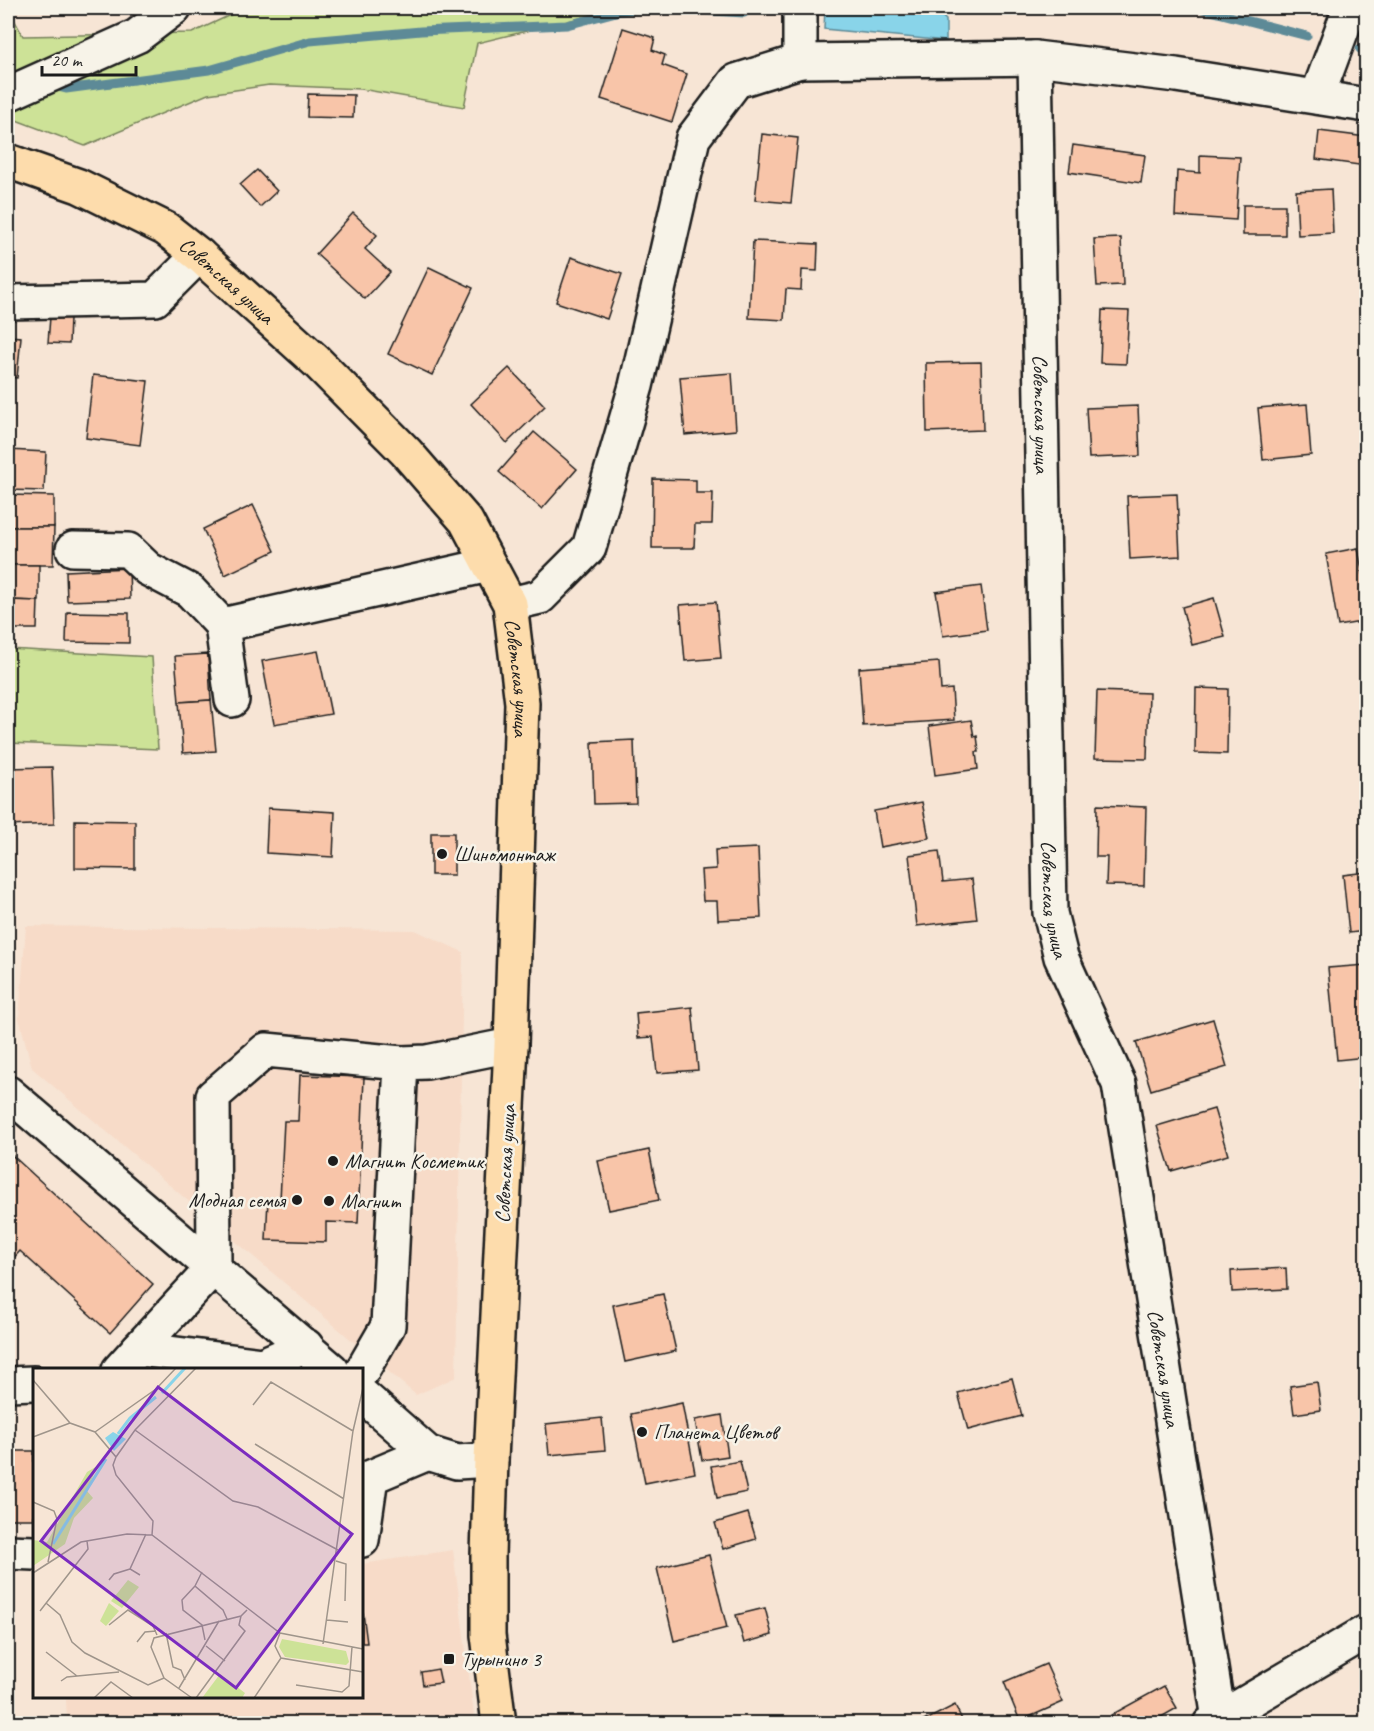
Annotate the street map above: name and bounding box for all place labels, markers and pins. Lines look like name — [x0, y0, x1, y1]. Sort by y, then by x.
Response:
place label: Шиномонтаж — [454, 841, 557, 867]
marker: Шиномонтаж — [435, 847, 449, 861]
place label: Магнит Косметик — [345, 1148, 485, 1174]
marker: Магнит Косметик — [326, 1154, 340, 1168]
place label: Модная семья — [189, 1187, 286, 1213]
place label: Магнит — [341, 1188, 402, 1214]
marker: Модная семья — [290, 1193, 304, 1207]
marker: Магнит — [322, 1194, 336, 1208]
place label: Планета Цветов — [654, 1419, 782, 1445]
marker: Планета Цветов — [635, 1425, 649, 1439]
place label: Турынино 3 — [461, 1646, 542, 1672]
marker: Турынино 3 — [442, 1652, 456, 1666]

